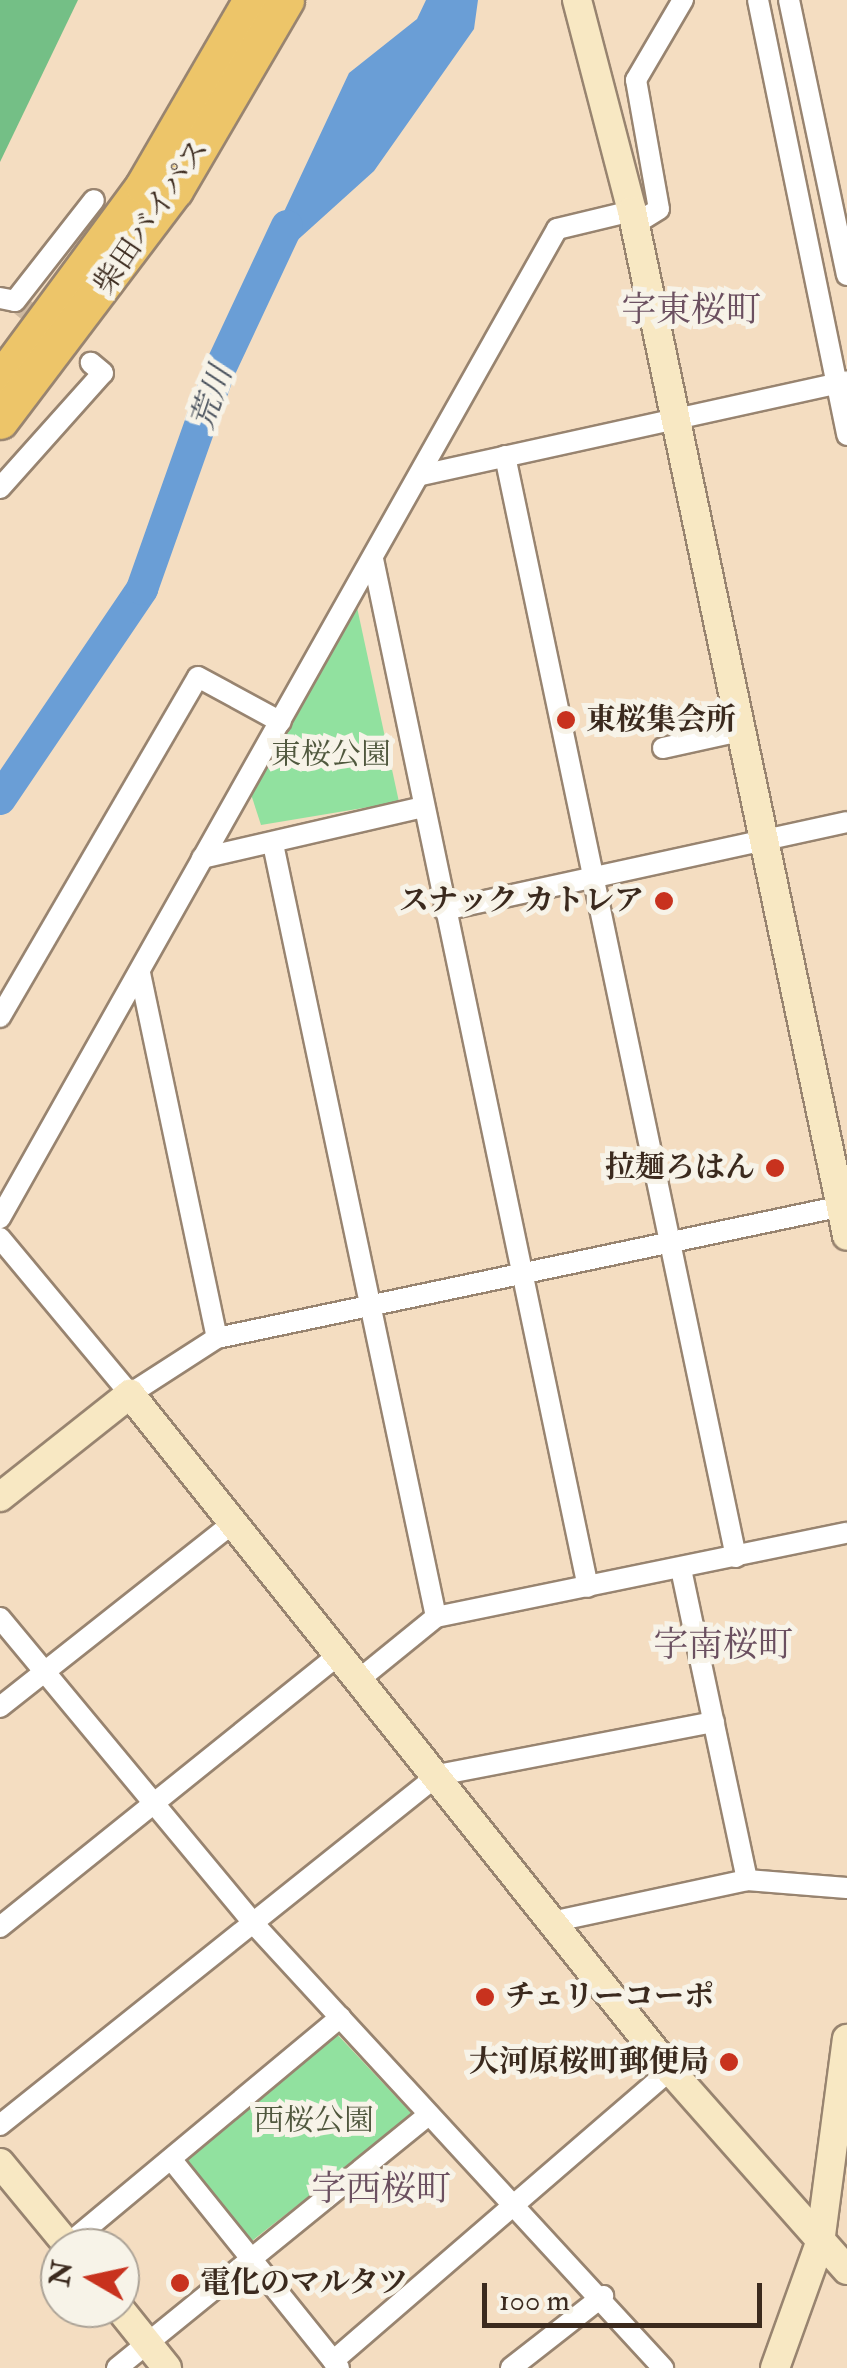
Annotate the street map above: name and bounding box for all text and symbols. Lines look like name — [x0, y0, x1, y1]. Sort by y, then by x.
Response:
street label: 柴田バイパス — [87, 132, 217, 302]
district label: 字東桜町 — [621, 289, 761, 331]
water label: 荒川 — [183, 361, 241, 435]
place label: 東桜集会所 — [586, 702, 736, 738]
marker: 東桜集会所 — [555, 709, 577, 731]
park label: 東桜公園 — [271, 737, 391, 773]
place label: スナック カトレア — [398, 883, 644, 919]
marker: スナック カトレア — [653, 890, 675, 912]
place label: 拉麺ろはん — [605, 1150, 755, 1186]
marker: 拉麺ろはん — [764, 1157, 786, 1179]
district label: 字南桜町 — [653, 1624, 793, 1666]
place label: チェリーコーポ — [505, 1979, 715, 2015]
marker: チェリーコーポ — [474, 1986, 496, 2008]
place label: 大河原桜町郵便局 — [469, 2044, 709, 2080]
marker: 大河原桜町郵便局 — [718, 2051, 740, 2073]
park label: 西桜公園 — [254, 2103, 374, 2139]
district label: 字西桜町 — [311, 2168, 451, 2210]
north arrow — [40, 2228, 140, 2328]
text: N — [43, 2258, 81, 2289]
scale bar — [487, 2263, 767, 2325]
place label: 電化のマルタツ — [200, 2265, 410, 2301]
marker: 電化のマルタツ — [169, 2272, 191, 2294]
text: 100 m — [499, 2282, 570, 2319]

